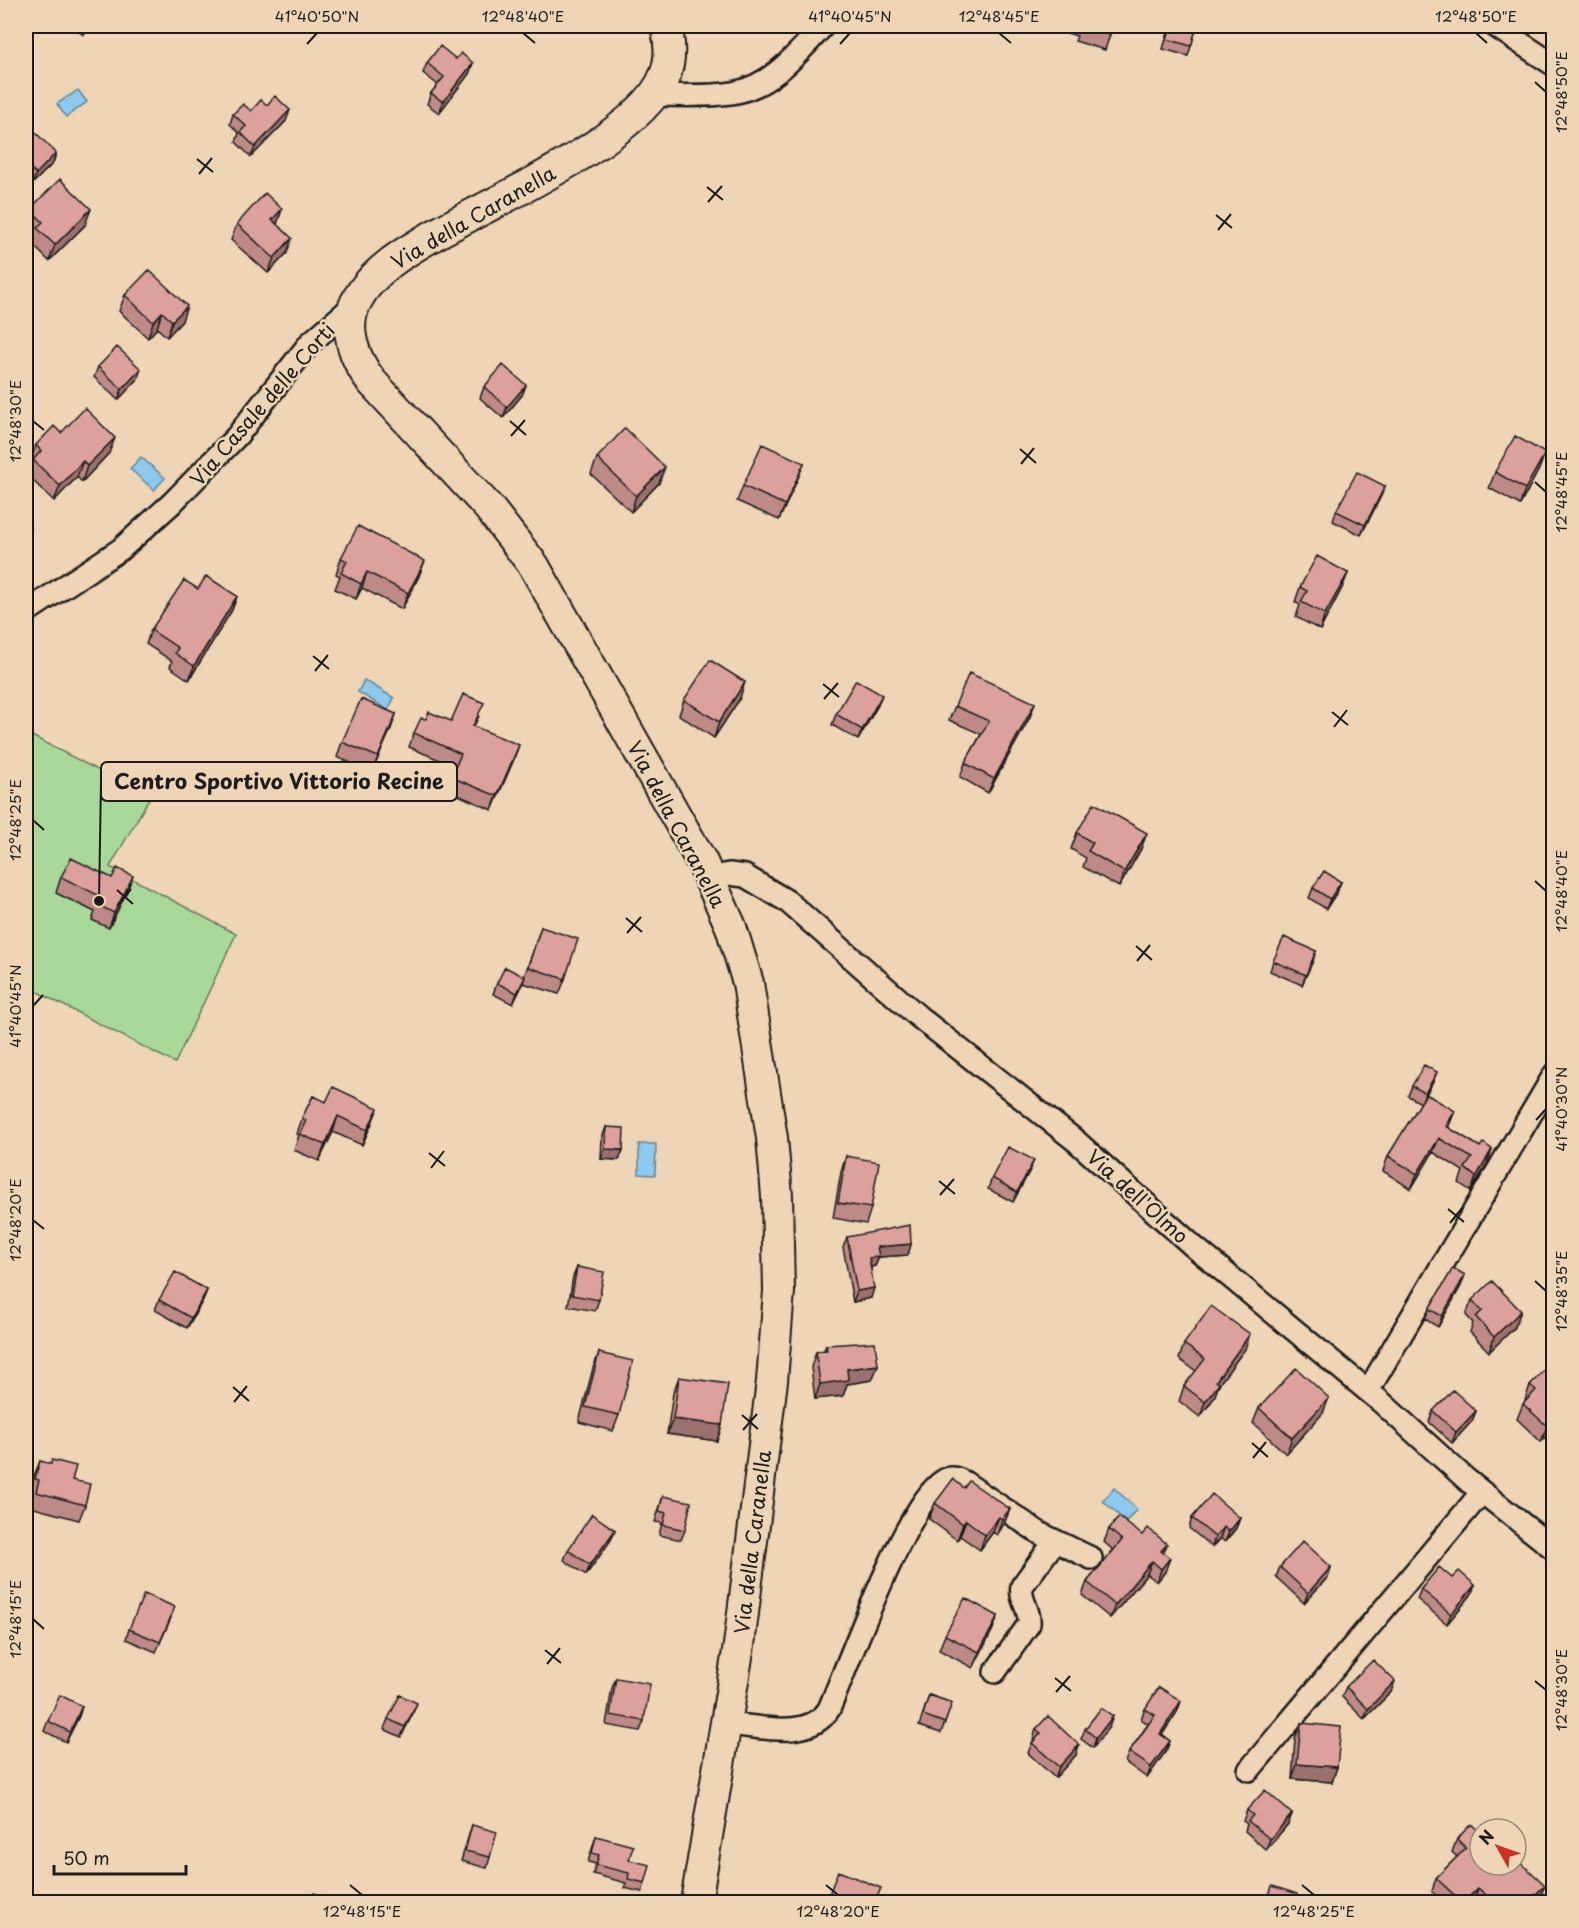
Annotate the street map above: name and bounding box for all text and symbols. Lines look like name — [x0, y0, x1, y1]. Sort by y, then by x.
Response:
text: 41°40'50"N — [275, 4, 359, 27]
text: 12°48'40"E — [482, 4, 564, 27]
text: 41°40'45"N — [808, 4, 892, 27]
text: 12°48'45"E — [959, 4, 1039, 27]
text: 12°48'50"E — [1435, 4, 1517, 27]
text: 12°48'50"E — [1549, 51, 1572, 133]
street label: Via della Caranella — [385, 157, 561, 276]
street label: Via Casale delle Corti — [183, 316, 341, 492]
text: 12°48'30"E — [3, 380, 26, 462]
text: 12°48'45"E — [1549, 452, 1572, 532]
street label: Via della Caranella — [620, 735, 734, 913]
callout: Centro Sportivo Vittorio Recine — [101, 762, 457, 801]
text: Centro Sportivo Vittorio Recine — [114, 764, 444, 796]
text: 12°48'25"E — [3, 779, 26, 861]
text: 12°48'40"E — [1549, 850, 1572, 932]
text: 41°40'45"N — [3, 964, 26, 1048]
text: 41°40'30"N — [1549, 1066, 1572, 1152]
street label: Via dell'Olmo — [1080, 1142, 1196, 1250]
text: 12°48'20"E — [3, 1178, 26, 1262]
text: 12°48'35"E — [1549, 1250, 1572, 1332]
street label: Via della Caranella — [726, 1448, 778, 1636]
text: 12°48'15"E — [3, 1580, 26, 1658]
text: 12°48'30"E — [1549, 1649, 1572, 1731]
north arrow — [1468, 1817, 1528, 1877]
text: N — [1472, 1824, 1499, 1849]
scale bar — [54, 1838, 186, 1876]
text: 50 m — [63, 1844, 110, 1871]
text: 12°48'15"E — [323, 1899, 401, 1922]
text: 12°48'20"E — [796, 1899, 880, 1922]
text: 12°48'25"E — [1273, 1899, 1355, 1922]

